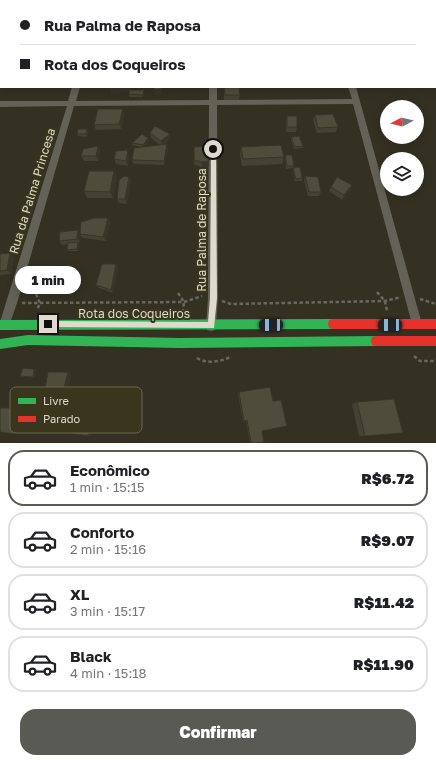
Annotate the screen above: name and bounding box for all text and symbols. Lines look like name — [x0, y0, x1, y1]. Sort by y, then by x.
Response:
text: Rua Palma de Raposa — [44, 16, 201, 34]
text: Rota dos Coqueiros — [44, 55, 186, 73]
north arrow — [380, 100, 424, 144]
map controls — [380, 100, 424, 196]
street label: Rua da Palma Princesa — [6, 126, 58, 256]
route start — [204, 140, 222, 158]
button: layers — [380, 152, 424, 196]
street label: Rua Palma de Raposa — [194, 168, 209, 292]
callout: 1 min — [15, 266, 81, 294]
text: 1 min — [31, 272, 65, 288]
street label: Rota dos Coqueiros — [78, 306, 190, 321]
route end — [39, 315, 57, 333]
car — [259, 319, 283, 331]
car — [378, 319, 402, 331]
legend — [10, 387, 142, 433]
text: Livre — [43, 394, 69, 407]
text: Parado — [43, 412, 80, 425]
icon: car — [22, 460, 58, 496]
text: Econômico — [70, 461, 150, 479]
text: R$6.72 — [361, 469, 414, 487]
text: 1 min · 15:15 — [70, 479, 145, 495]
icon: car — [22, 522, 58, 558]
text: Conforto — [70, 523, 134, 541]
text: R$9.07 — [361, 531, 414, 549]
text: 2 min · 15:16 — [70, 541, 146, 557]
icon: car — [22, 584, 58, 620]
text: XL — [70, 585, 89, 603]
text: R$11.42 — [354, 593, 414, 611]
text: 3 min · 15:17 — [70, 603, 145, 619]
icon: car — [22, 646, 58, 682]
text: Black — [70, 647, 112, 665]
text: R$11.90 — [353, 655, 414, 673]
text: 4 min · 15:18 — [70, 665, 147, 681]
button: Confirmar — [20, 709, 416, 755]

